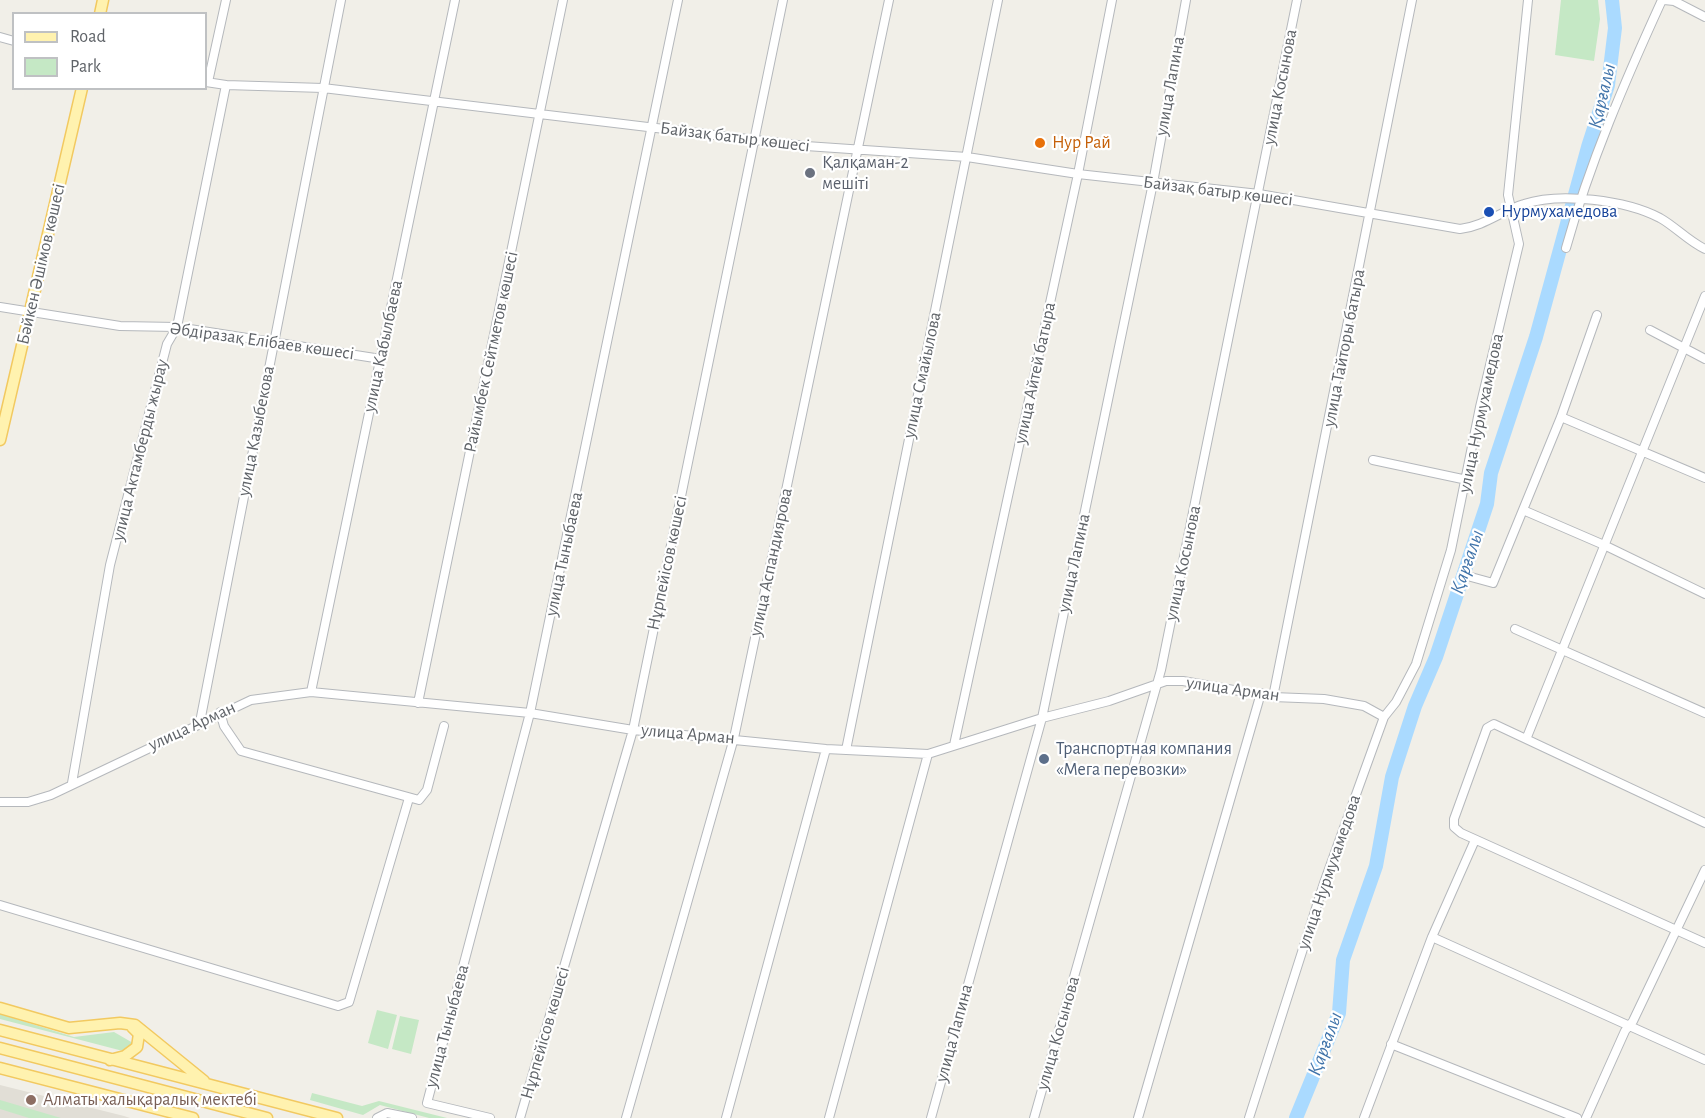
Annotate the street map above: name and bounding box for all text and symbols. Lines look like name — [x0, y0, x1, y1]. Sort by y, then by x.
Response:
legend — [12, 12, 207, 90]
street label: улица Косынова — [1258, 27, 1302, 147]
text: Road — [70, 28, 106, 46]
street label: улица Лапина — [1151, 35, 1189, 137]
text: Park — [70, 58, 101, 76]
water label: Қарғалы — [1583, 61, 1621, 131]
street label: Байзақ батыр көшесі — [659, 117, 811, 157]
place label: Нур Рай — [1052, 132, 1111, 154]
marker: Нур Рай — [1033, 136, 1047, 150]
place label: Қалқаман-2 мешіті — [822, 152, 909, 195]
marker: Қалқаман-2 мешіті — [803, 166, 817, 180]
street label: Байзақ батыр көшесі — [1142, 171, 1294, 211]
street label: Бәйкен Әшімов көшесі — [12, 181, 70, 347]
place label: Нурмухамедова — [1501, 201, 1618, 223]
marker: Нурмухамедова — [1482, 205, 1496, 219]
street label: Райымбек Сейтметов көшесі — [459, 249, 523, 455]
street label: улица Тайторы батыра — [1318, 267, 1370, 429]
street label: улица Кабылбаева — [358, 278, 408, 414]
street label: улица Айтей батыра — [1009, 300, 1061, 446]
street label: улица Смайылова — [898, 310, 946, 440]
street label: Әбдіразақ Елібаев көшесі — [169, 317, 355, 365]
street label: улица Нурмухамедова — [1454, 331, 1508, 495]
street label: улица Актамберды жырау — [107, 357, 173, 543]
street label: улица Казыбекова — [233, 364, 279, 498]
street label: улица Аспандиярова — [745, 486, 797, 638]
street label: улица Тыныбаева — [540, 490, 588, 618]
street label: Нұрпейісов көшесі — [642, 494, 692, 632]
street label: улица Косынова — [1160, 503, 1206, 623]
street label: улица Лапина — [1053, 512, 1095, 614]
water label: Қарғалы — [1445, 527, 1489, 597]
street label: улица Арман — [1185, 672, 1281, 706]
street label: улица Арман — [145, 696, 239, 756]
street label: улица Арман — [640, 719, 736, 749]
place label: Транспортная компания «Мега перевозки» — [1056, 738, 1232, 780]
marker: Транспортная компания «Мега перевозки» — [1037, 752, 1051, 766]
street label: улица Нурмухамедова — [1292, 792, 1366, 952]
street label: улица Тыныбаева — [420, 962, 474, 1090]
street label: Нұрпейісов көшесі — [516, 964, 574, 1102]
street label: улица Косынова — [1031, 974, 1085, 1092]
street label: улица Лапина — [931, 982, 977, 1084]
water label: Қарғалы — [1302, 1009, 1348, 1079]
place label: Алматы халықаралық мектебі — [43, 1089, 257, 1111]
marker: Алматы халықаралық мектебі — [24, 1093, 38, 1107]

